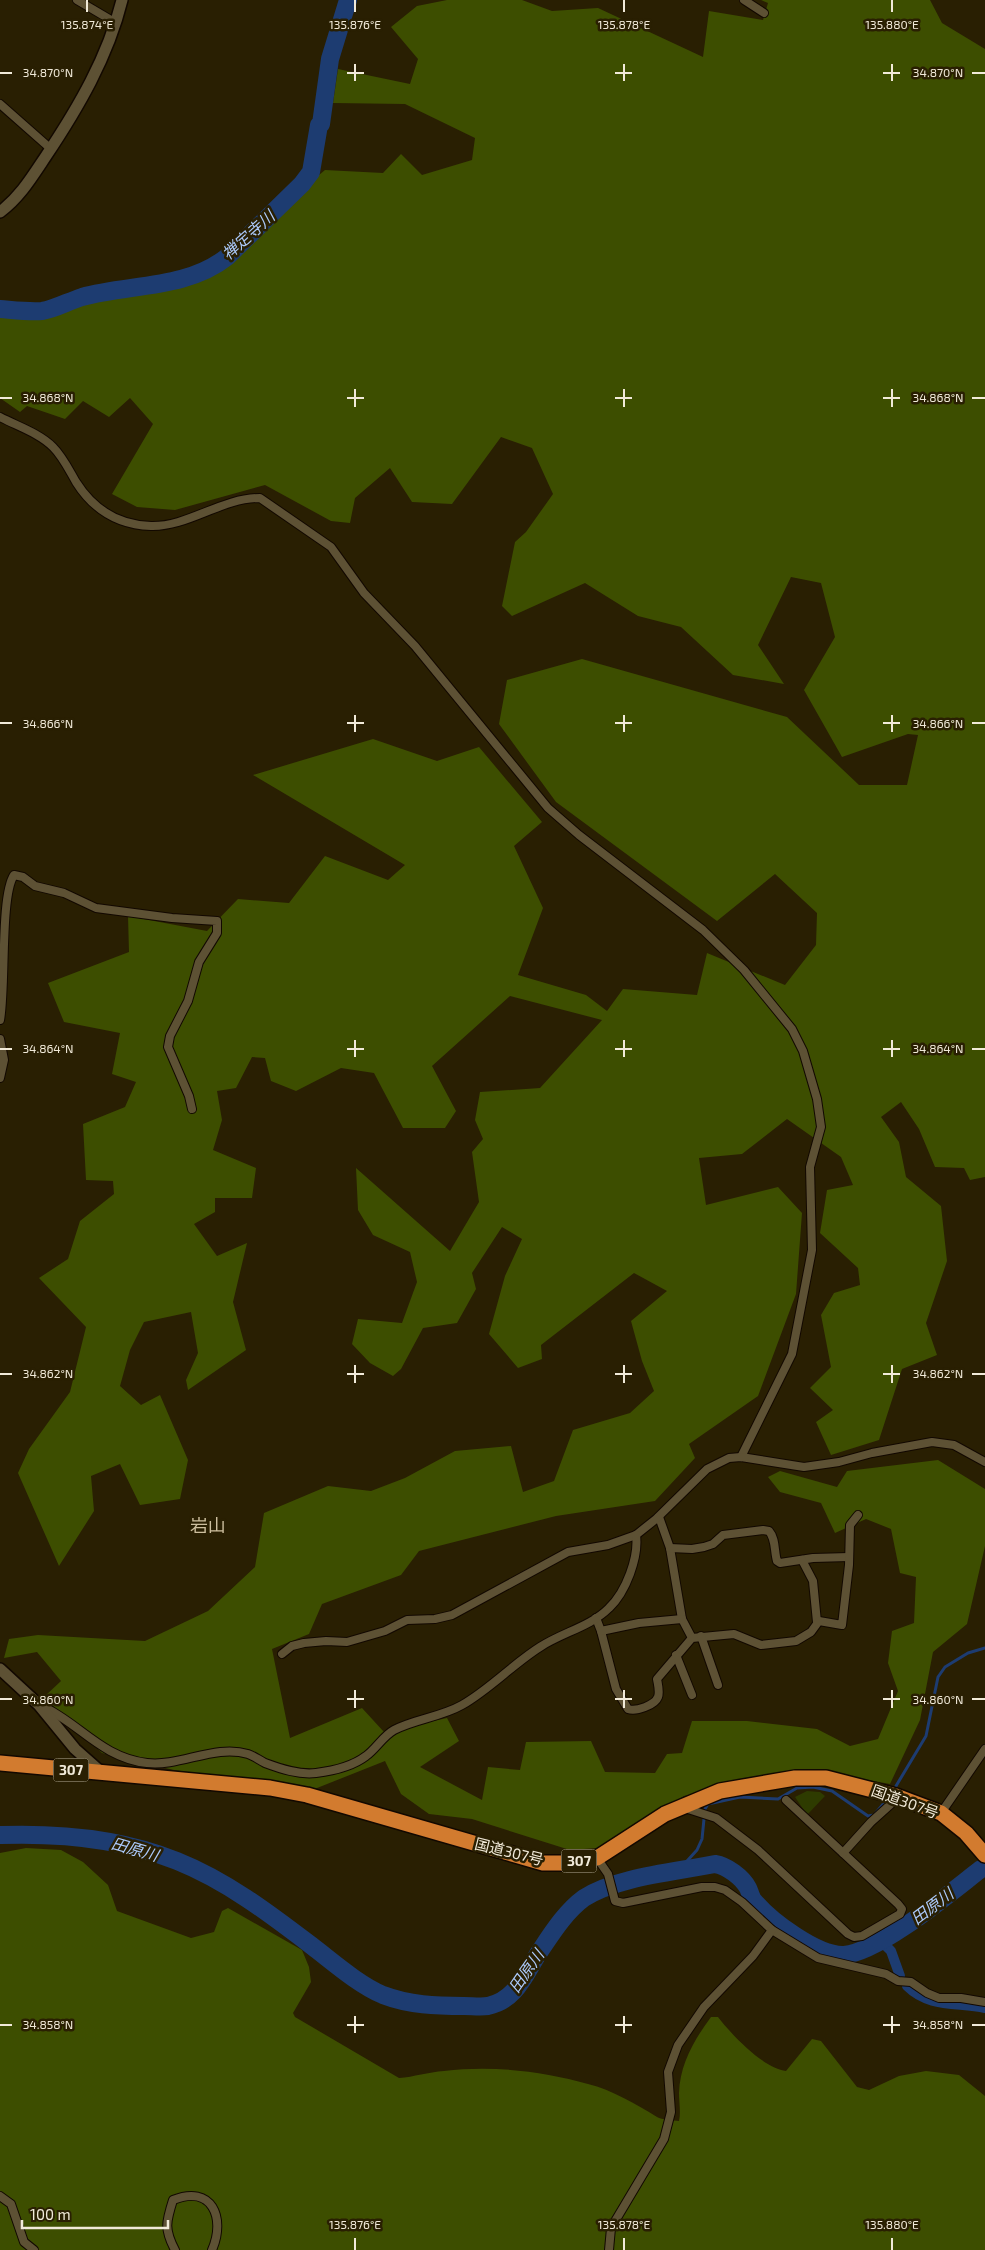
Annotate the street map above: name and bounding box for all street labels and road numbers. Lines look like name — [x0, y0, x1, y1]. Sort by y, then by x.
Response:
road number: 307 — [54, 1758, 88, 1782]
street label: 国道307号 — [869, 1781, 941, 1822]
street label: 国道307号 — [473, 1834, 545, 1868]
road number: 307 — [562, 1850, 596, 1872]

